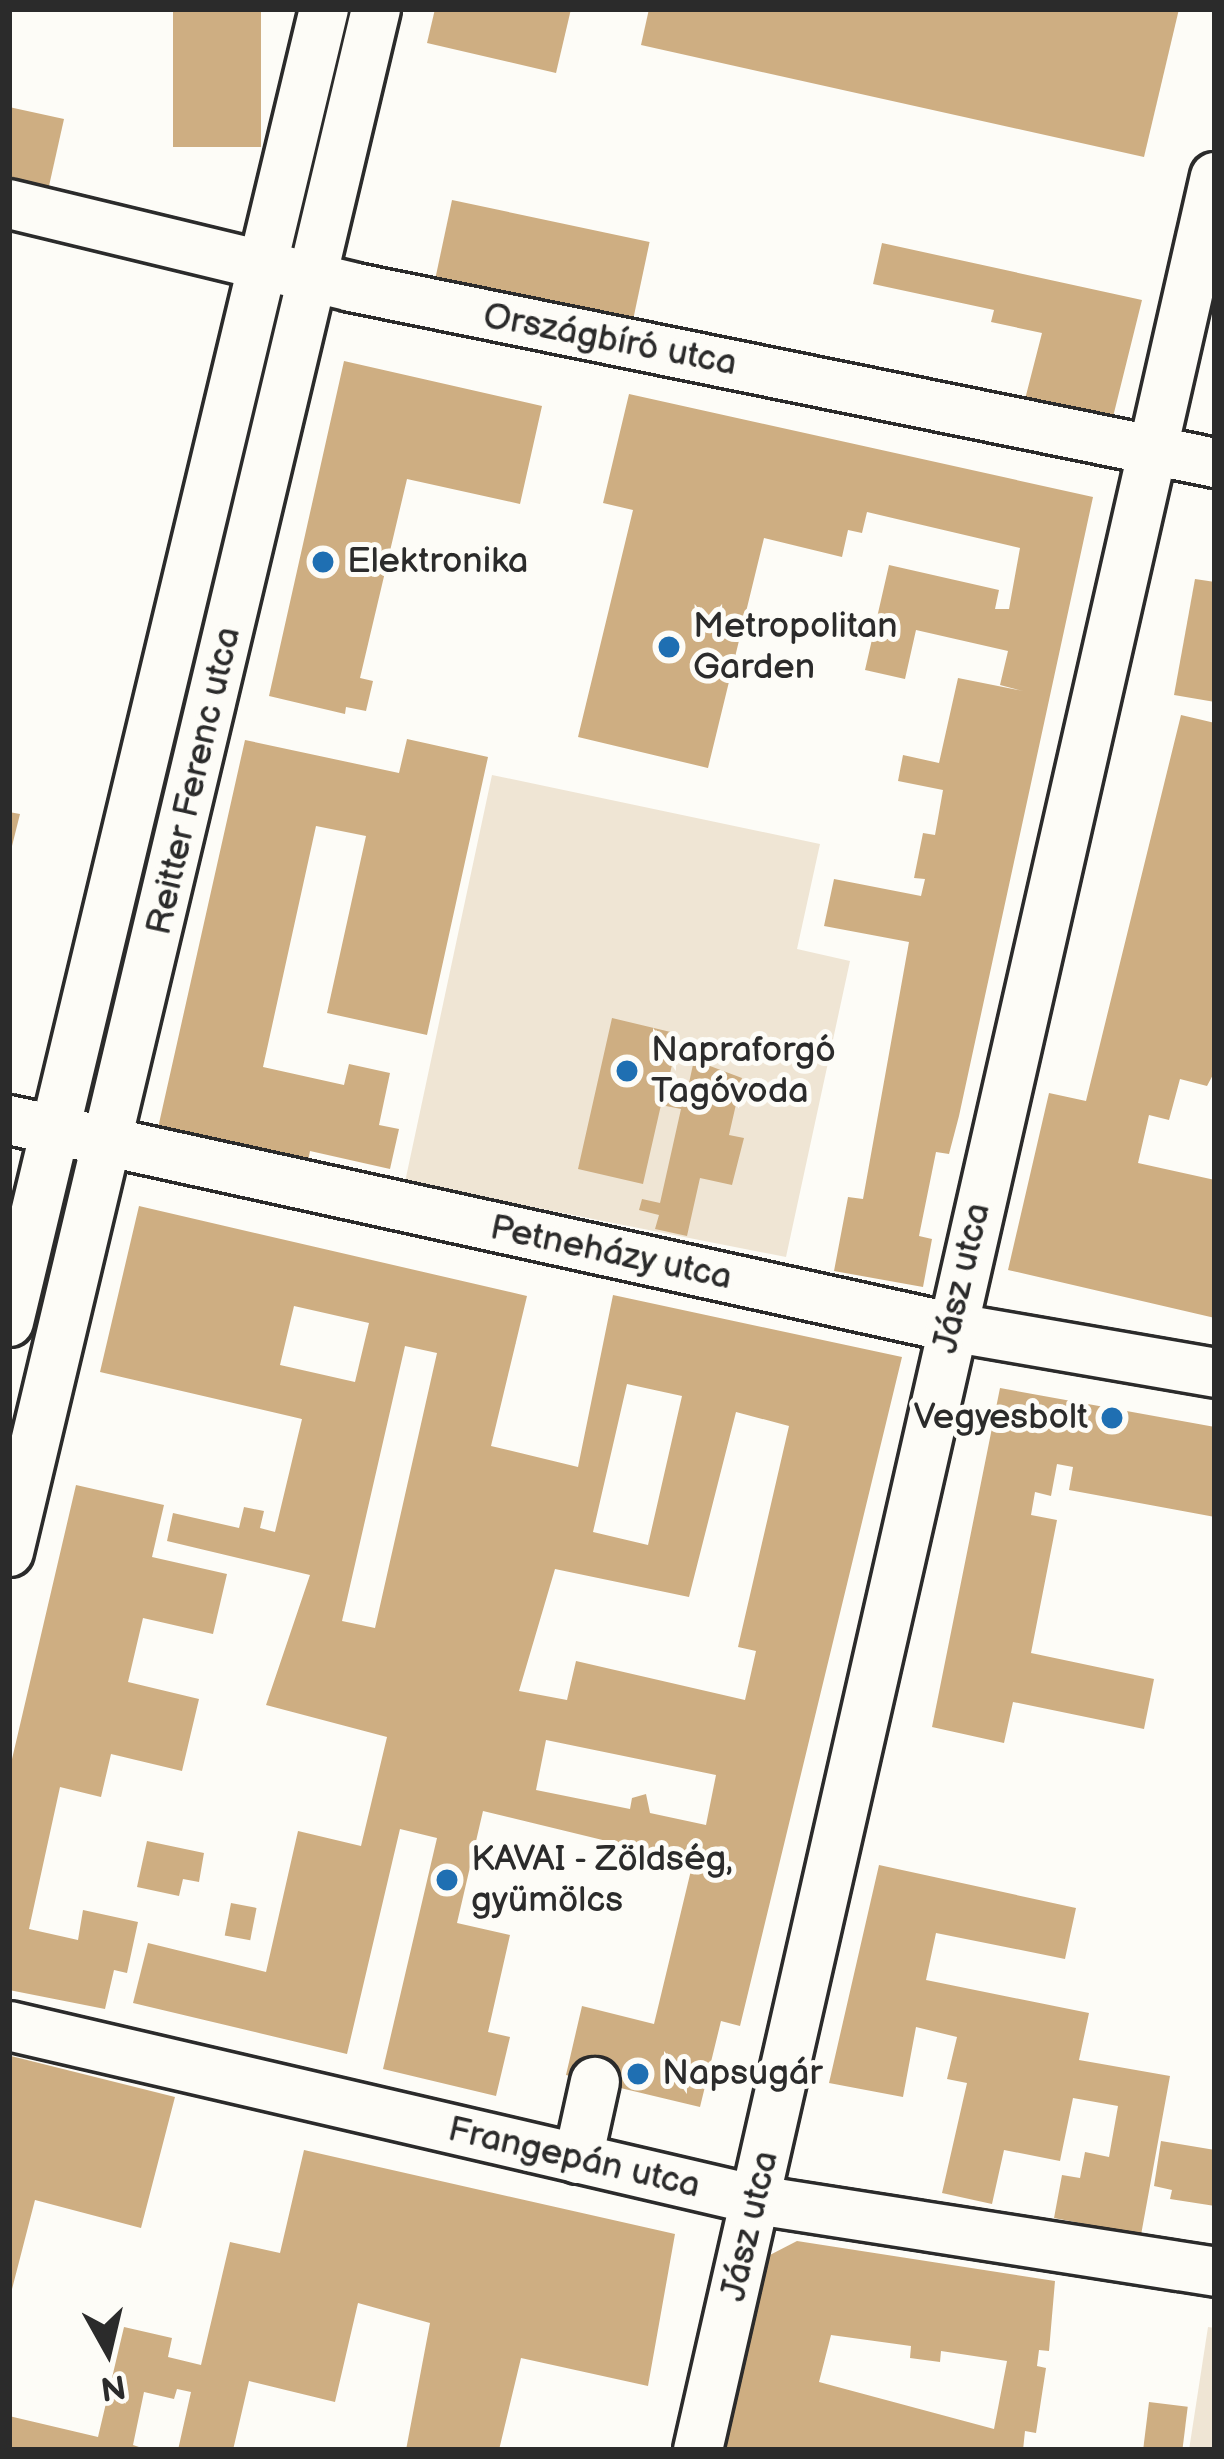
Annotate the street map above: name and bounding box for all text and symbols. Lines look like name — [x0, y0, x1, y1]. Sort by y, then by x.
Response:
street label: Országbíró utca — [480, 294, 740, 386]
place label: Elektronika — [347, 540, 528, 584]
marker: Elektronika — [310, 549, 336, 575]
place label: Metropolitan Garden — [693, 604, 898, 689]
street label: Reitter Ferenc utca — [138, 623, 250, 939]
marker: Metropolitan Garden — [656, 634, 682, 660]
place label: Napraforgó Tagóvoda — [651, 1028, 836, 1113]
marker: Napraforgó Tagóvoda — [614, 1058, 640, 1084]
street label: Jász utca — [924, 1199, 1000, 1357]
street label: Petneházy utca — [485, 1206, 737, 1300]
place label: Vegyesbolt — [913, 1396, 1088, 1440]
marker: Vegyesbolt — [1099, 1405, 1125, 1431]
place label: KAVAI - Zöldség, gyümölcs — [471, 1837, 736, 1922]
marker: KAVAI - Zöldség, gyümölcs — [434, 1867, 460, 1893]
place label: Napsugár — [662, 2052, 822, 2096]
marker: Napsugár — [625, 2061, 651, 2087]
street label: Frangepán utca — [444, 2108, 704, 2208]
street label: Jász utca — [712, 2147, 788, 2305]
north arrow — [48, 2291, 168, 2411]
text: N — [98, 2365, 128, 2408]

